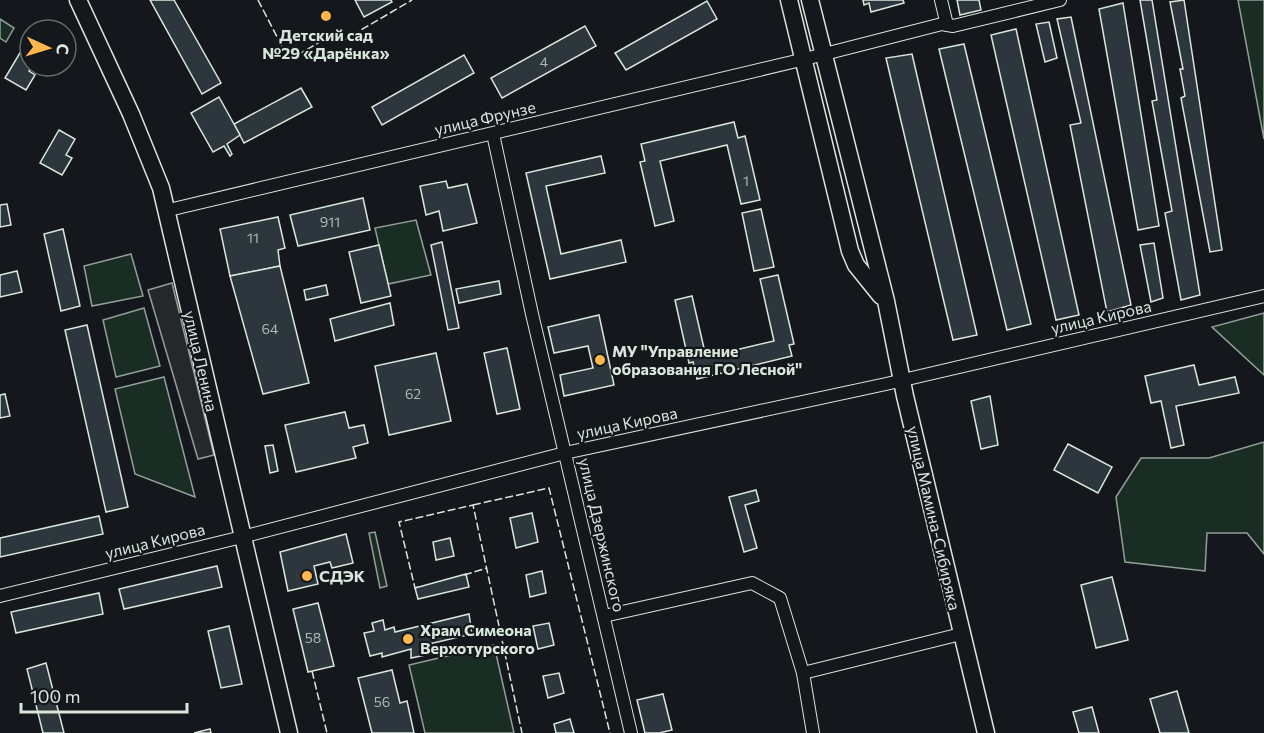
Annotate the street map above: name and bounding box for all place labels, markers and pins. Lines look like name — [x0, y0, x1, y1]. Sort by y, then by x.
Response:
marker: Детский сад №29 «Дарёнка» — [319, 9, 333, 23]
place label: Детский сад №29 «Дарёнка» — [262, 25, 390, 62]
place label: МУ "Управление образования ГО Лесной" — [612, 341, 802, 378]
marker: МУ "Управление образования ГО Лесной" — [593, 353, 607, 367]
place label: СДЭК — [319, 566, 365, 585]
marker: СДЭК — [300, 569, 314, 583]
place label: Храм Симеона Верхотурского — [420, 620, 535, 657]
marker: Храм Симеона Верхотурского — [401, 632, 415, 646]

